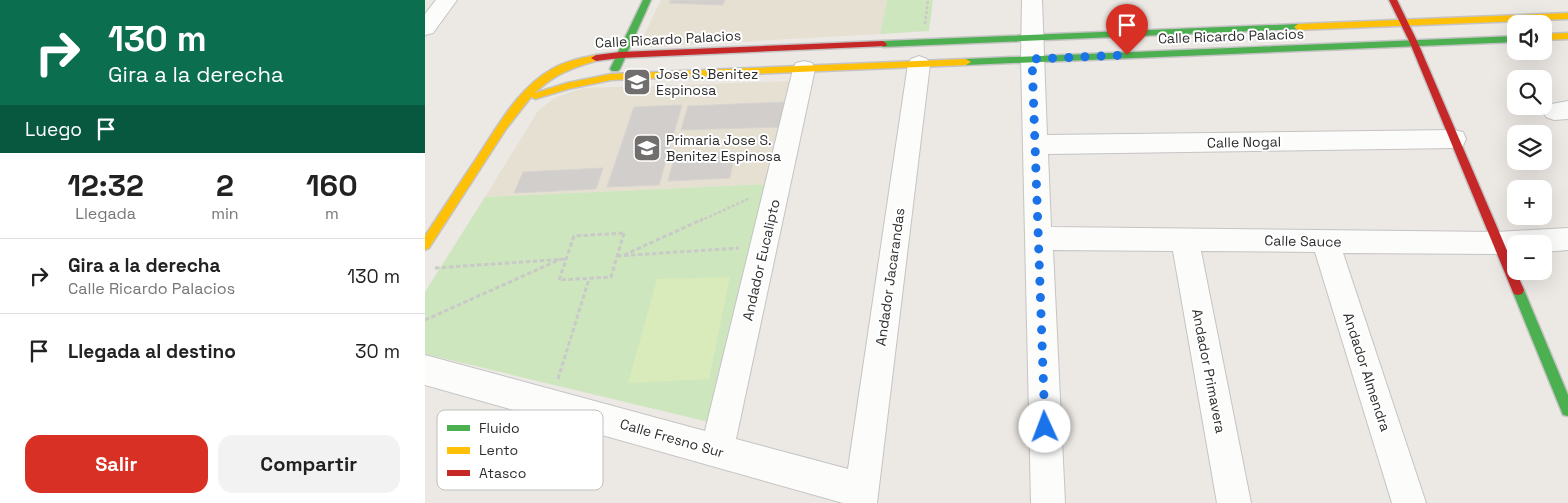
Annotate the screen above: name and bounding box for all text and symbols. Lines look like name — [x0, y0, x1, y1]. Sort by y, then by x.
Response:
pin — [1106, 4, 1148, 55]
icon: arrive — [1113, 11, 1141, 39]
map controls — [1507, 15, 1552, 280]
button: sound — [1507, 15, 1552, 60]
text: 130 m — [108, 17, 207, 61]
icon: right — [25, 20, 90, 85]
street label: Calle Ricardo Palacios — [1158, 24, 1304, 48]
street label: Calle Ricardo Palacios — [595, 26, 741, 52]
text: Gira a la derecha — [108, 60, 284, 88]
place label: Jose S. Benitez Espinosa — [656, 65, 758, 99]
school or university icon: Jose S. Benitez Espinosa — [622, 67, 652, 97]
button: search — [1507, 70, 1552, 115]
icon: arrive — [92, 115, 120, 143]
text: Luego — [25, 117, 82, 142]
button: layers — [1507, 125, 1552, 170]
place label: Primaria Jose S. Benitez Espinosa — [666, 131, 781, 165]
street label: Calle Nogal — [1207, 132, 1281, 152]
school or university icon: Primaria Jose S. Benitez Espinosa — [632, 133, 662, 163]
text: 12:32 — [67, 166, 144, 205]
text: 2 — [216, 166, 234, 205]
text: 160 — [306, 166, 358, 205]
button: + — [1507, 180, 1552, 225]
street label: Andador Eucalipto — [738, 197, 784, 323]
text: Llegada — [75, 203, 136, 224]
text: min — [211, 203, 239, 224]
text: m — [325, 203, 339, 224]
street label: Andador Jacarandas — [871, 207, 909, 347]
street label: Calle Sauce — [1264, 231, 1342, 251]
button: − — [1507, 235, 1552, 280]
text: Gira a la derecha — [68, 253, 220, 278]
icon: right — [25, 262, 53, 290]
text: 130 m — [347, 264, 400, 289]
text: Calle Ricardo Palacios — [68, 278, 235, 299]
street label: Andador Primavera — [1188, 307, 1230, 435]
street label: Andador Almendra — [1339, 310, 1395, 434]
icon: arrive — [25, 337, 53, 365]
text: Llegada al destino — [68, 339, 236, 364]
text: 30 m — [355, 339, 400, 364]
position arrow — [1018, 400, 1070, 452]
legend — [437, 410, 603, 490]
street label: Calle Fresno Sur — [618, 415, 726, 461]
text: Fluido — [479, 419, 520, 437]
button: Salir — [25, 435, 208, 493]
button: Compartir — [218, 435, 400, 493]
text: Lento — [479, 441, 518, 459]
text: Atasco — [479, 464, 526, 482]

